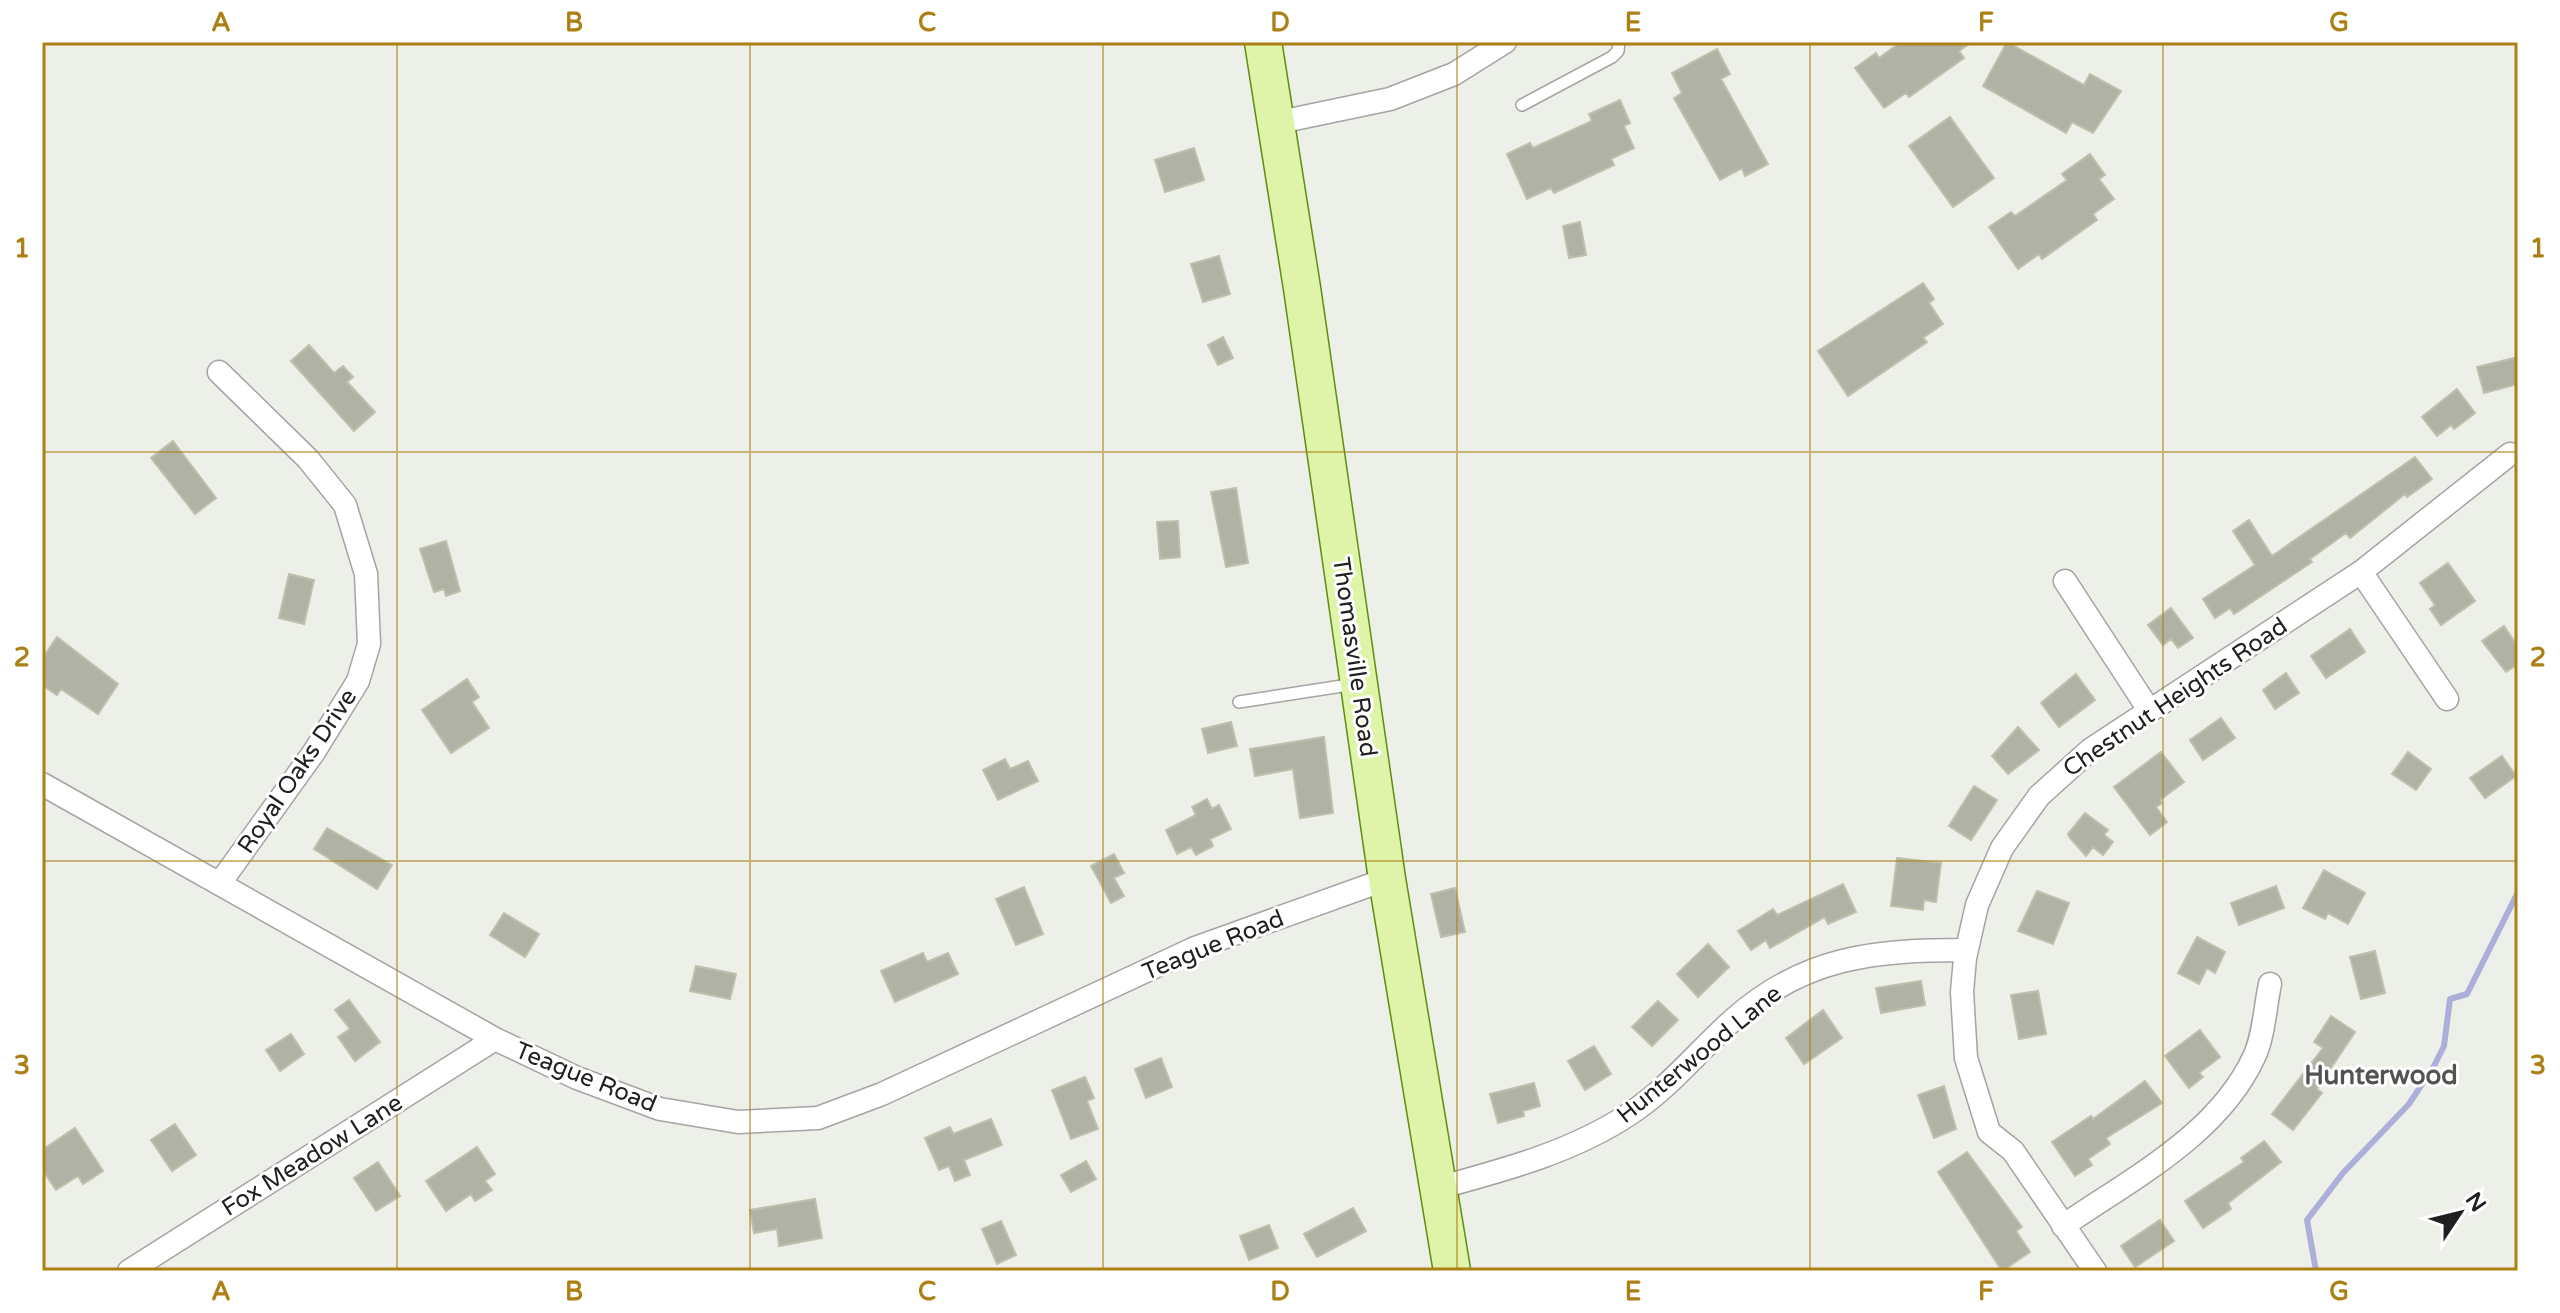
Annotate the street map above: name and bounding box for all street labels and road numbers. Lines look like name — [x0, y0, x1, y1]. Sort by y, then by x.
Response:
street label: Thomasville Road — [1326, 555, 1383, 759]
street label: Chestnut Heights Road — [2058, 612, 2293, 783]
street label: Royal Oaks Drive — [232, 683, 363, 859]
street label: Teague Road — [1138, 904, 1288, 987]
street label: Hunterwood Lane — [1611, 979, 1787, 1130]
street label: Teague Road — [511, 1036, 661, 1119]
street label: Fox Meadow Lane — [217, 1088, 408, 1223]

